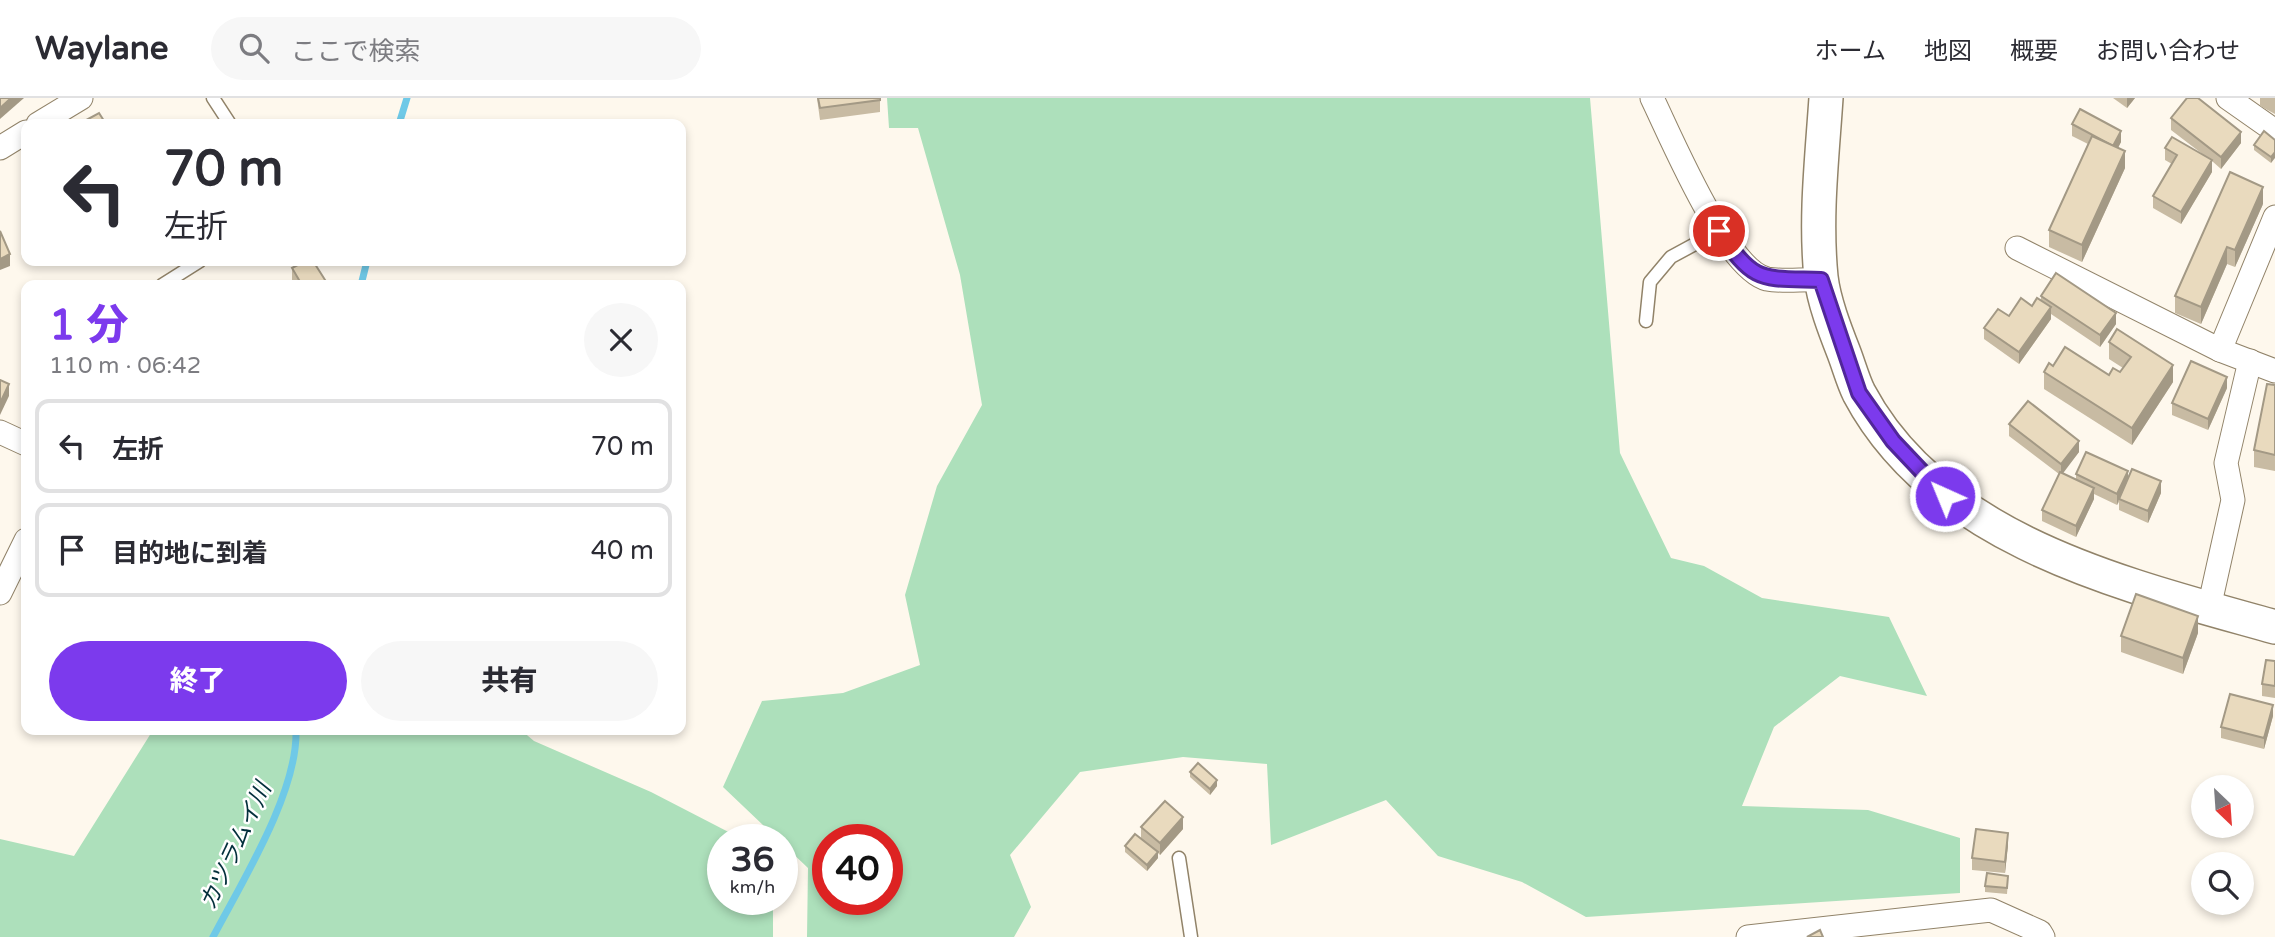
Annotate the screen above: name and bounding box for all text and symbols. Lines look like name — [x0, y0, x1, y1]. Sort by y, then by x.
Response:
search box — [211, 17, 701, 80]
text: Waylane — [35, 29, 169, 68]
icon: search — [235, 29, 273, 67]
text: ここで検索 — [291, 36, 421, 67]
text: ホーム — [1815, 37, 1886, 66]
text: 地図 — [1924, 37, 1972, 66]
text: 概要 — [2010, 37, 2058, 66]
text: お問い合わせ — [2096, 37, 2240, 66]
text: 70 m — [164, 140, 283, 199]
icon: left — [49, 147, 140, 238]
pin — [1689, 201, 1749, 261]
text: 左折 — [164, 208, 228, 246]
icon: arrive — [1700, 212, 1738, 250]
text: 1 分 — [49, 300, 128, 351]
button: close — [584, 303, 658, 377]
text: 110 m · 06:42 — [49, 352, 201, 380]
icon: left — [53, 427, 91, 465]
text: 70 m — [591, 431, 654, 462]
text: 左折 — [112, 434, 164, 465]
position arrow — [1908, 459, 1982, 533]
icon: arrive — [53, 531, 91, 569]
text: 40 m — [591, 535, 654, 566]
text: 目的地に到着 — [112, 538, 268, 569]
button: 終了 — [49, 641, 347, 721]
button: 共有 — [361, 641, 658, 721]
north arrow — [2191, 775, 2254, 838]
map controls — [2191, 775, 2254, 915]
water label: カツラムイ川 — [194, 776, 279, 915]
speed limit sign: 40 — [812, 824, 903, 915]
text: 36 — [731, 839, 774, 881]
button: search — [2191, 852, 2254, 915]
text: km/h — [730, 876, 775, 898]

